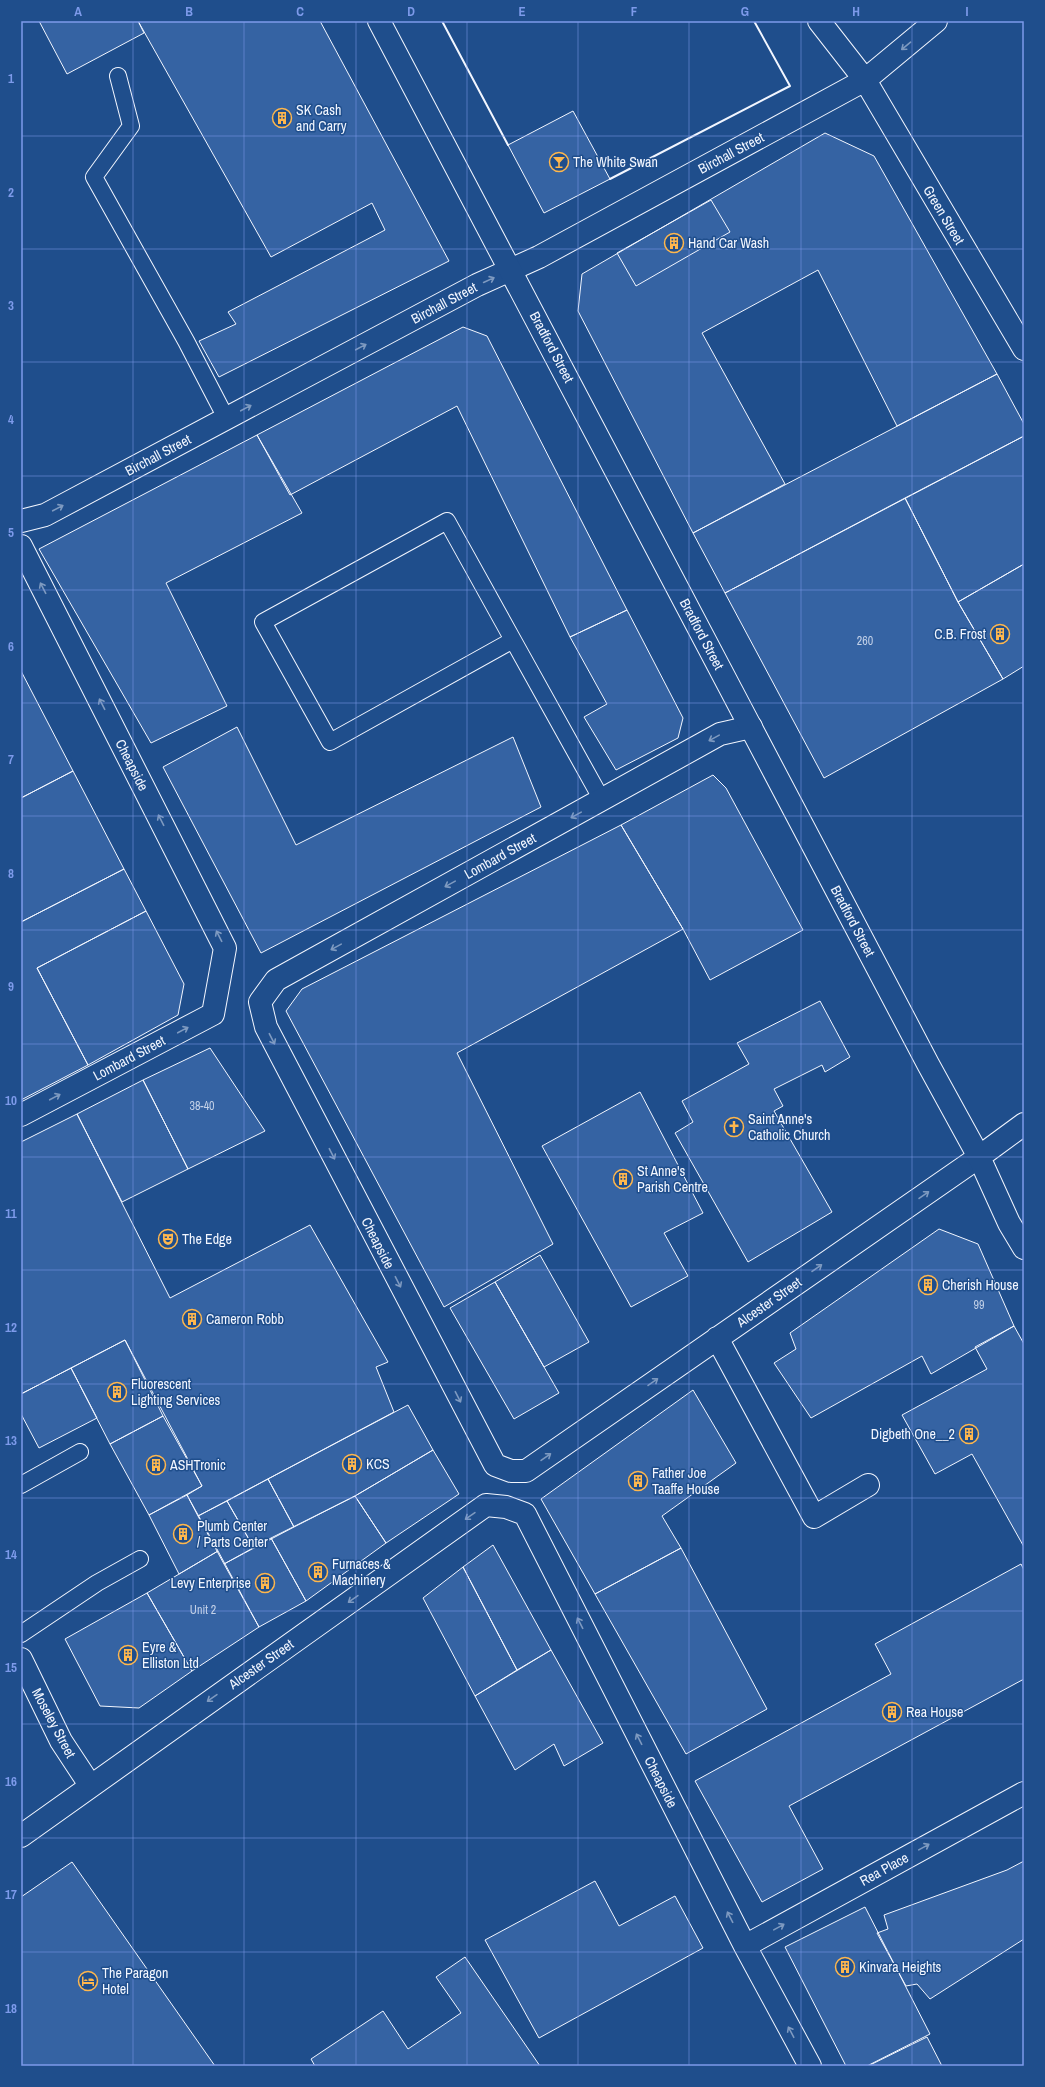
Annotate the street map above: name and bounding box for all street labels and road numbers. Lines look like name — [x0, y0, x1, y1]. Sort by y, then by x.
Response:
street label: Birchall Street — [695, 128, 767, 178]
street label: Green Street — [919, 182, 969, 248]
street label: Birchall Street — [408, 278, 480, 328]
street label: Bradford Street — [526, 308, 578, 386]
street label: Birchall Street — [122, 430, 194, 480]
street label: Bradford Street — [676, 595, 728, 673]
street label: Cheapside — [111, 736, 153, 794]
street label: Lombard Street — [461, 829, 539, 883]
street label: Bradford Street — [827, 882, 879, 960]
street label: Lombard Street — [90, 1031, 168, 1085]
street label: Cheapside — [357, 1214, 399, 1272]
street label: Alcester Street — [732, 1273, 805, 1332]
street label: Alcester Street — [224, 1635, 297, 1694]
street label: Moseley Street — [28, 1685, 80, 1761]
street label: Cheapside — [640, 1753, 682, 1811]
street label: Rea Place — [856, 1848, 912, 1890]

